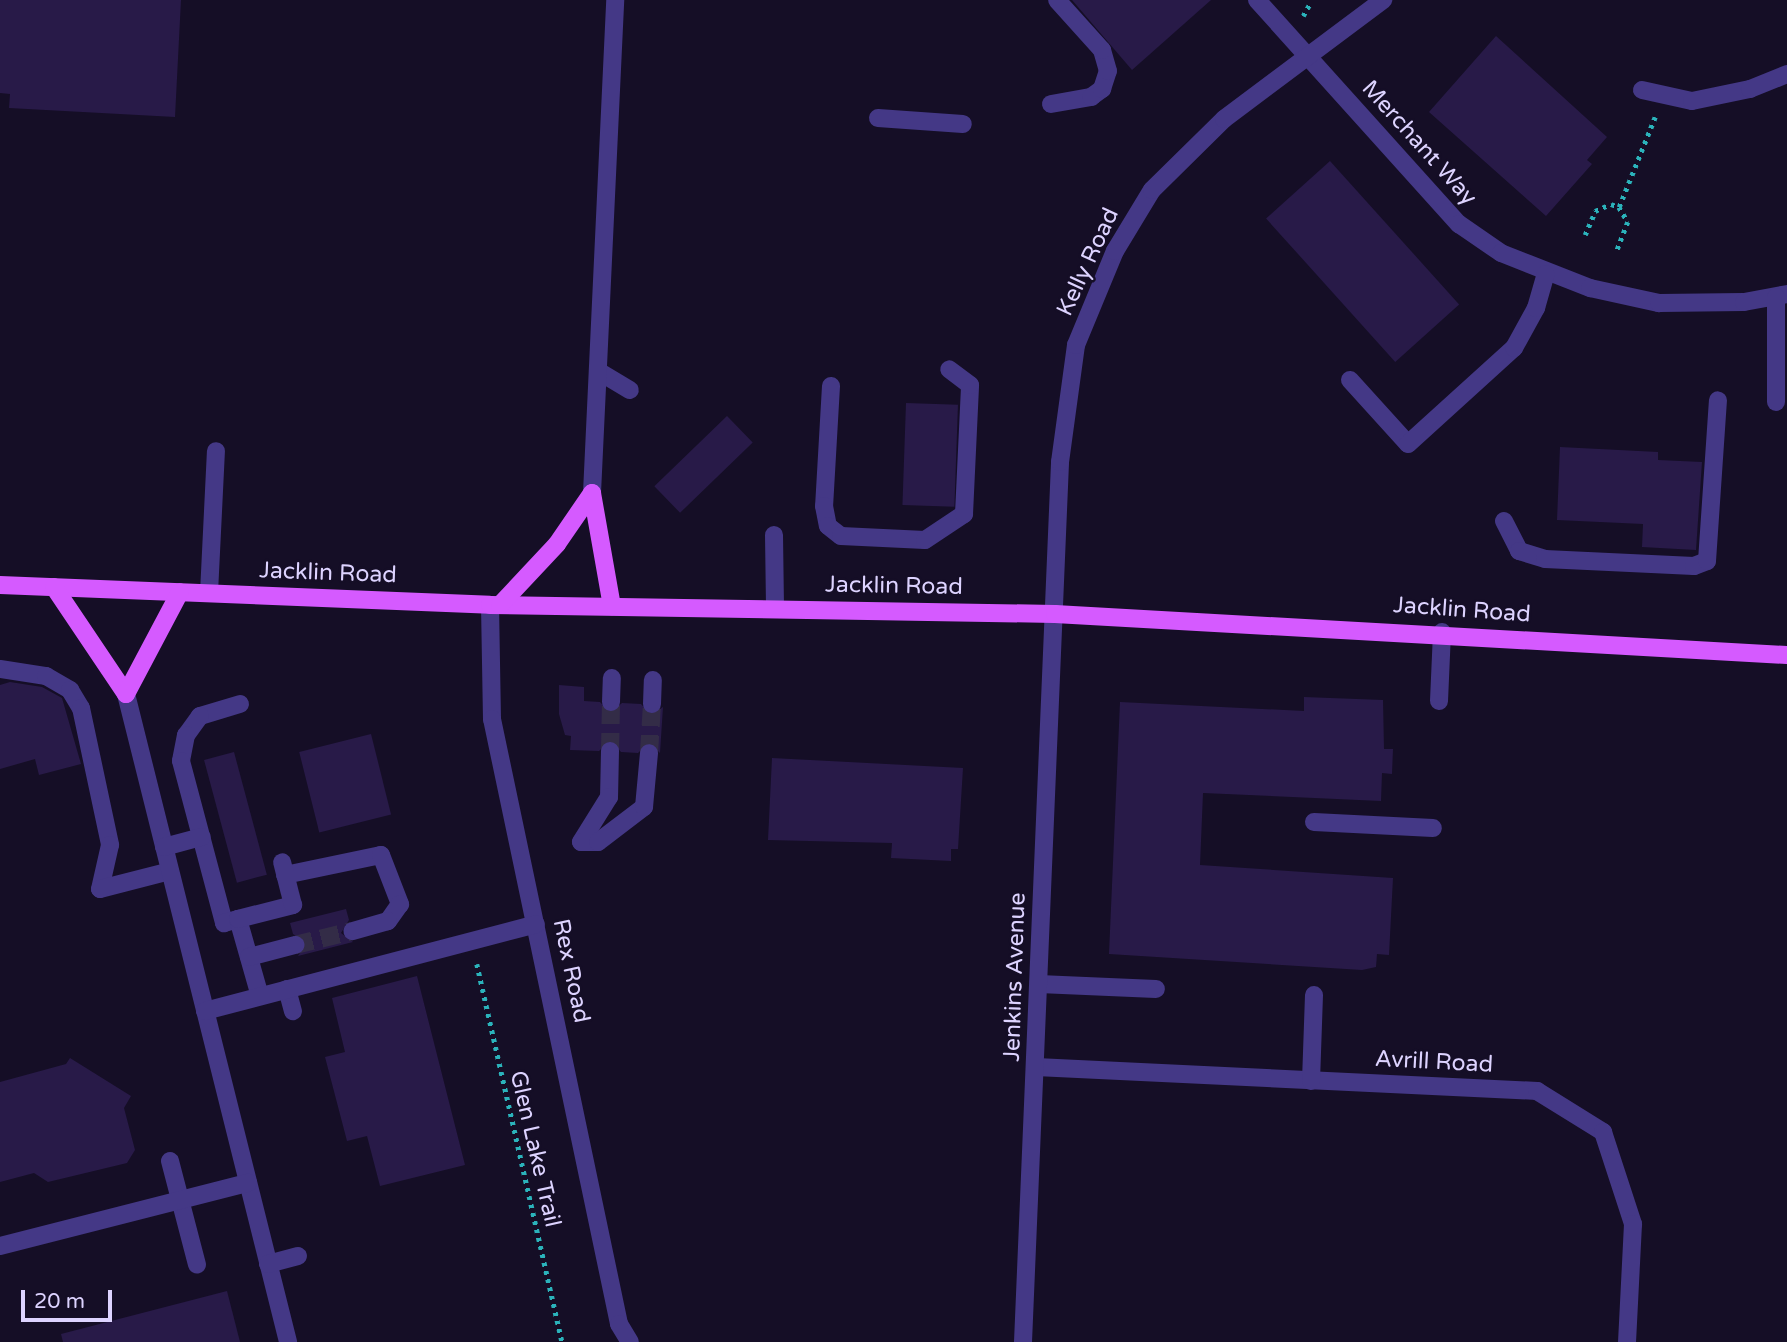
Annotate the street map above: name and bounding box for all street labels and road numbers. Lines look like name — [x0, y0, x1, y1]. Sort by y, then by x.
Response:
street label: Merchant Way — [1356, 75, 1482, 211]
street label: Kelly Road — [1051, 204, 1125, 320]
street label: Jacklin Road — [259, 557, 397, 589]
street label: Jacklin Road — [825, 571, 963, 601]
street label: Jacklin Road — [1392, 591, 1532, 629]
street label: Jenkins Avenue — [998, 892, 1032, 1062]
street label: Rex Road — [547, 917, 595, 1025]
street label: Avrill Road — [1374, 1045, 1494, 1079]
street label: Glen Lake Trail — [504, 1068, 566, 1230]

